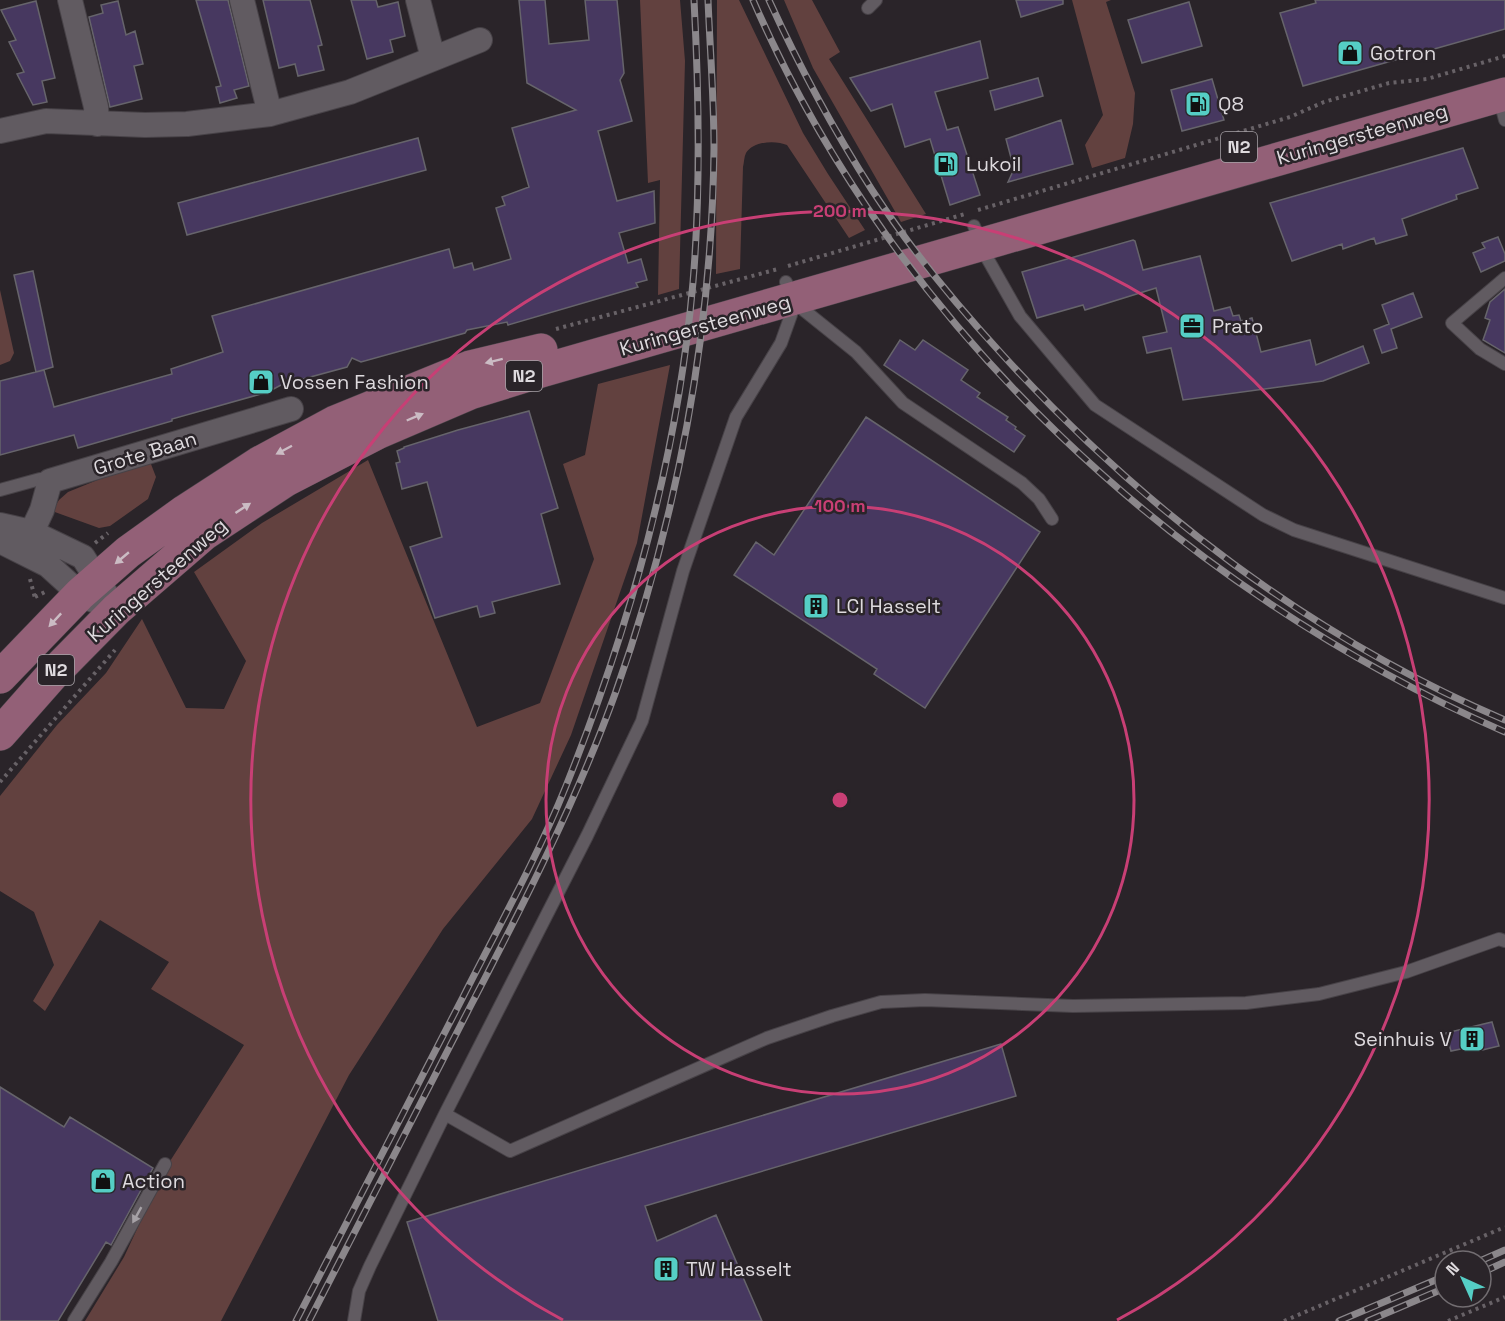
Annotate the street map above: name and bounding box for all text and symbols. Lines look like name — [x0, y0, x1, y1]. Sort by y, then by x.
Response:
shop icon: Gotron — [1335, 38, 1365, 68]
place label: Gotron — [1370, 40, 1436, 66]
fuel station icon: Q8 — [1183, 89, 1213, 119]
place label: Q8 — [1218, 91, 1244, 117]
street label: Kuringersteenweg — [1274, 97, 1450, 171]
road number: N2 — [1221, 132, 1257, 162]
fuel station icon: Lukoil — [931, 149, 961, 179]
place label: Lukoil — [966, 151, 1021, 177]
text: 200 m — [813, 199, 867, 222]
street label: Kuringersteenweg — [617, 288, 793, 362]
office icon: Prato — [1177, 311, 1207, 341]
place label: Prato — [1212, 313, 1263, 339]
one-way arrow — [484, 357, 503, 367]
road number: N2 — [506, 361, 542, 391]
shop icon: Vossen Fashion — [246, 367, 276, 397]
place label: Vossen Fashion — [280, 369, 429, 395]
one-way arrow — [406, 412, 424, 421]
street label: Grote Baan — [90, 425, 200, 481]
one-way arrow — [275, 445, 292, 455]
text: 100 m — [814, 494, 866, 517]
one-way arrow — [235, 503, 251, 514]
street label: Kuringersteenweg — [82, 512, 232, 648]
one-way arrow — [115, 551, 130, 564]
building icon: LCI Hasselt — [801, 591, 831, 621]
place label: LCI Hasselt — [836, 593, 941, 619]
one-way arrow — [49, 613, 63, 627]
road number: N2 — [38, 655, 74, 685]
centre of rings — [830, 790, 850, 810]
building icon: Seinhuis V — [1457, 1024, 1487, 1054]
place label: Seinhuis V — [1354, 1026, 1452, 1052]
shop icon: Action — [88, 1166, 118, 1196]
place label: Action — [122, 1168, 185, 1194]
one-way arrow — [132, 1207, 142, 1224]
north arrow — [1433, 1249, 1493, 1309]
building icon: TW Hasselt — [651, 1254, 681, 1284]
place label: TW Hasselt — [686, 1256, 792, 1282]
text: N — [1442, 1258, 1464, 1280]

